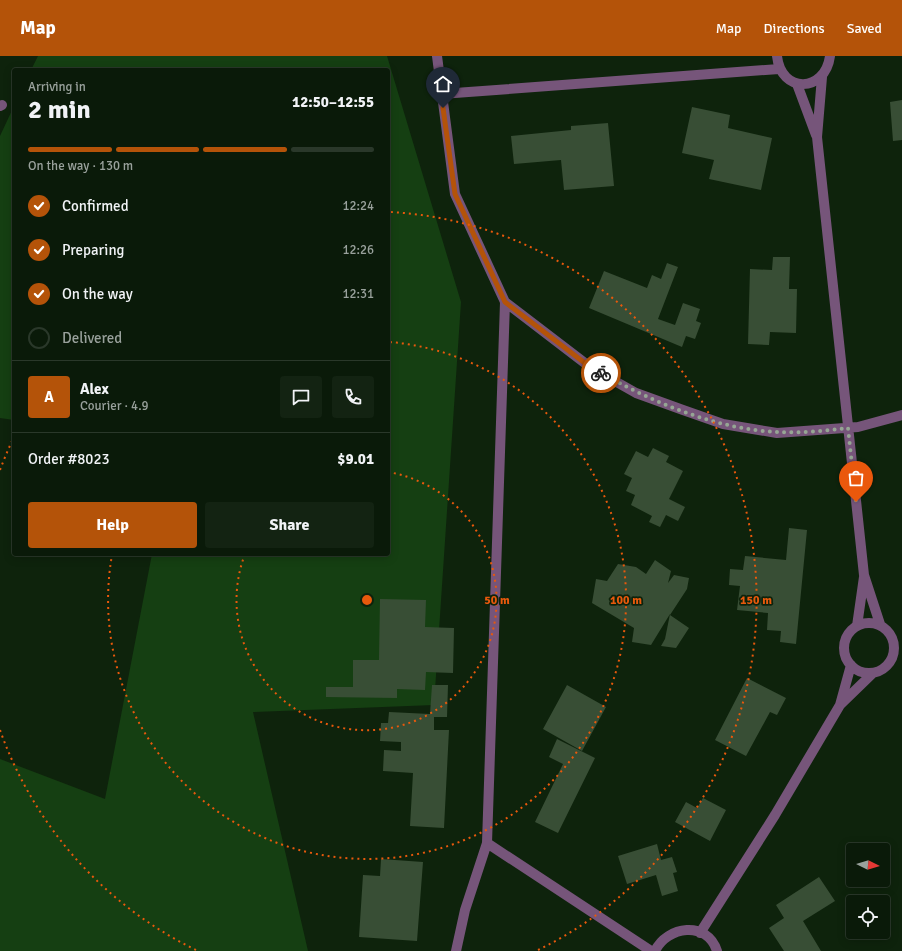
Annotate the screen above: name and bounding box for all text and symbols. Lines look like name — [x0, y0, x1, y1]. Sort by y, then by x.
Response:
text: Map — [20, 16, 56, 40]
text: Map — [716, 20, 742, 37]
text: Directions — [764, 20, 825, 37]
text: Saved — [847, 20, 882, 37]
pin — [426, 67, 460, 108]
icon: home — [432, 73, 454, 95]
text: Arriving in — [28, 79, 86, 95]
text: 12:50–12:55 — [292, 93, 374, 111]
text: 2 min — [28, 94, 91, 126]
text: On the way · 130 m — [28, 158, 133, 174]
icon: check — [28, 195, 50, 217]
text: Confirmed — [62, 197, 129, 215]
text: 12:24 — [342, 198, 374, 214]
icon: check — [28, 239, 50, 261]
text: Preparing — [62, 241, 125, 259]
text: 12:26 — [342, 242, 374, 258]
icon: check — [28, 283, 50, 305]
text: On the way — [62, 285, 133, 303]
text: 12:31 — [342, 286, 374, 302]
text: Delivered — [62, 329, 122, 347]
courier — [581, 353, 621, 393]
icon: bike — [590, 362, 612, 384]
button: chat — [280, 376, 322, 418]
button: phone — [332, 376, 374, 418]
text: Alex — [80, 380, 109, 398]
text: A — [44, 388, 54, 406]
text: Courier · 4.9 — [80, 398, 149, 414]
text: Order #8023 — [28, 450, 110, 468]
text: $9.01 — [337, 450, 374, 468]
pin — [839, 461, 873, 502]
icon: bag — [845, 467, 867, 489]
button: Help — [28, 502, 197, 548]
button: Share — [205, 502, 374, 548]
centre of rings — [360, 593, 374, 607]
text: 50 m — [484, 593, 510, 608]
text: 100 m — [610, 593, 642, 608]
text: 150 m — [740, 593, 772, 608]
north arrow — [846, 843, 890, 887]
map controls — [846, 843, 890, 939]
button: locate — [846, 895, 890, 939]

